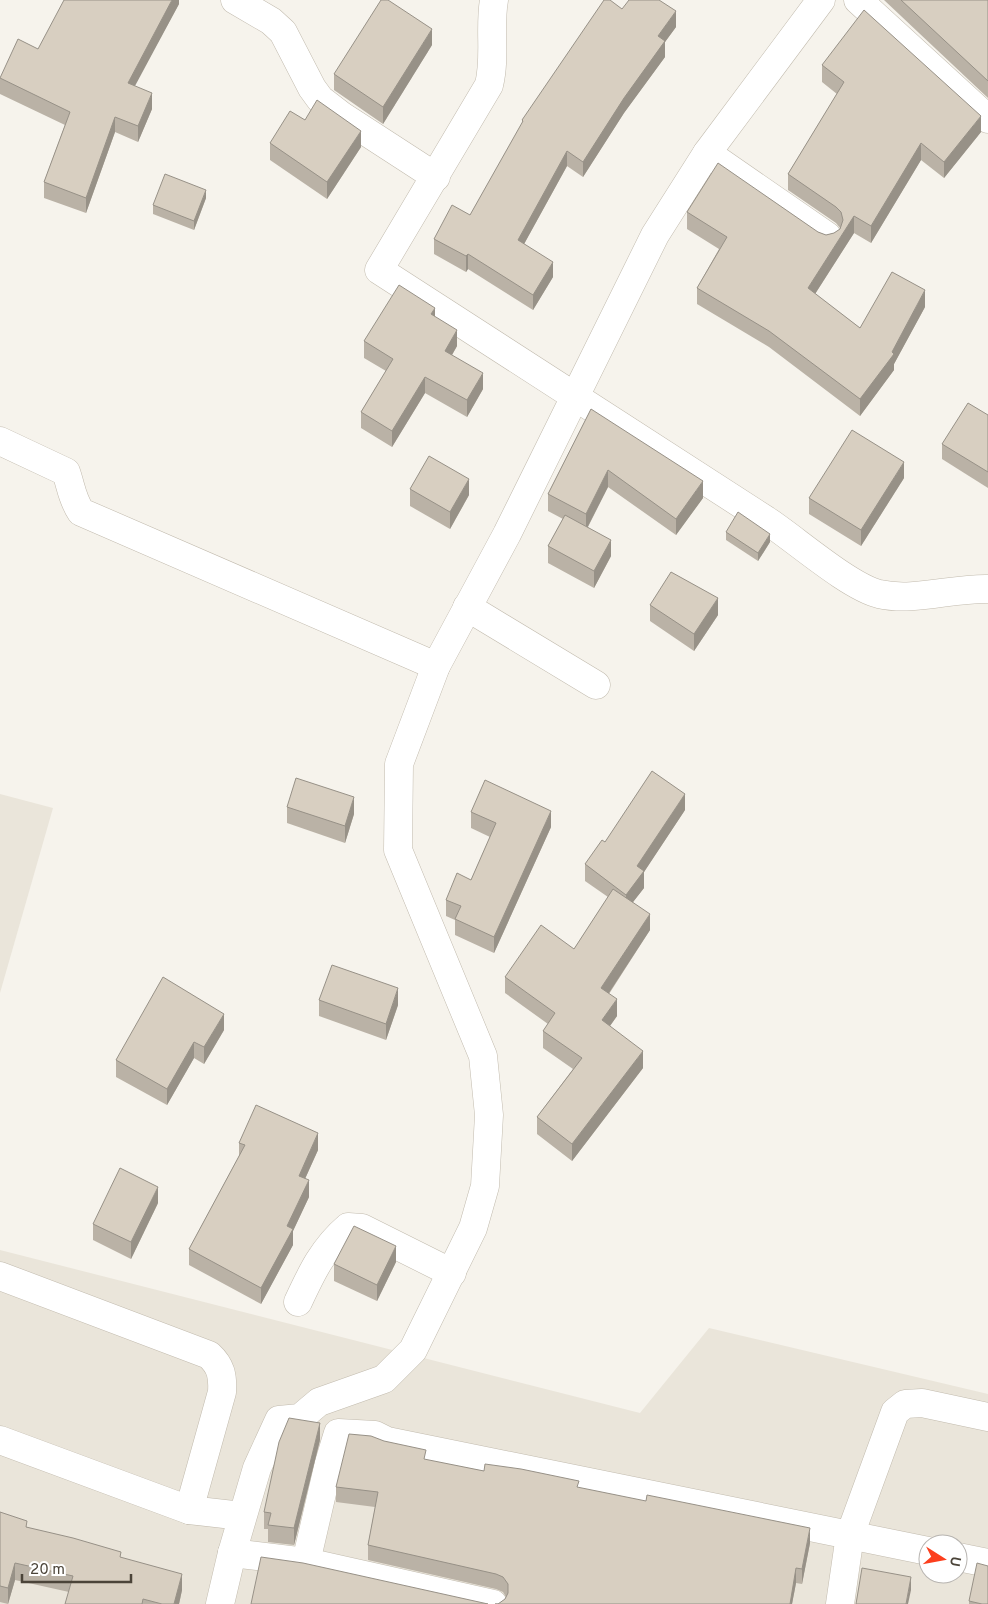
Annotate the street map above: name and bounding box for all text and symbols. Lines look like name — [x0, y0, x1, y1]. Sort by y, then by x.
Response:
north arrow — [918, 1534, 968, 1584]
scale bar — [22, 1552, 131, 1584]
text: U — [945, 1555, 964, 1568]
text: 20 m — [30, 1561, 65, 1580]

